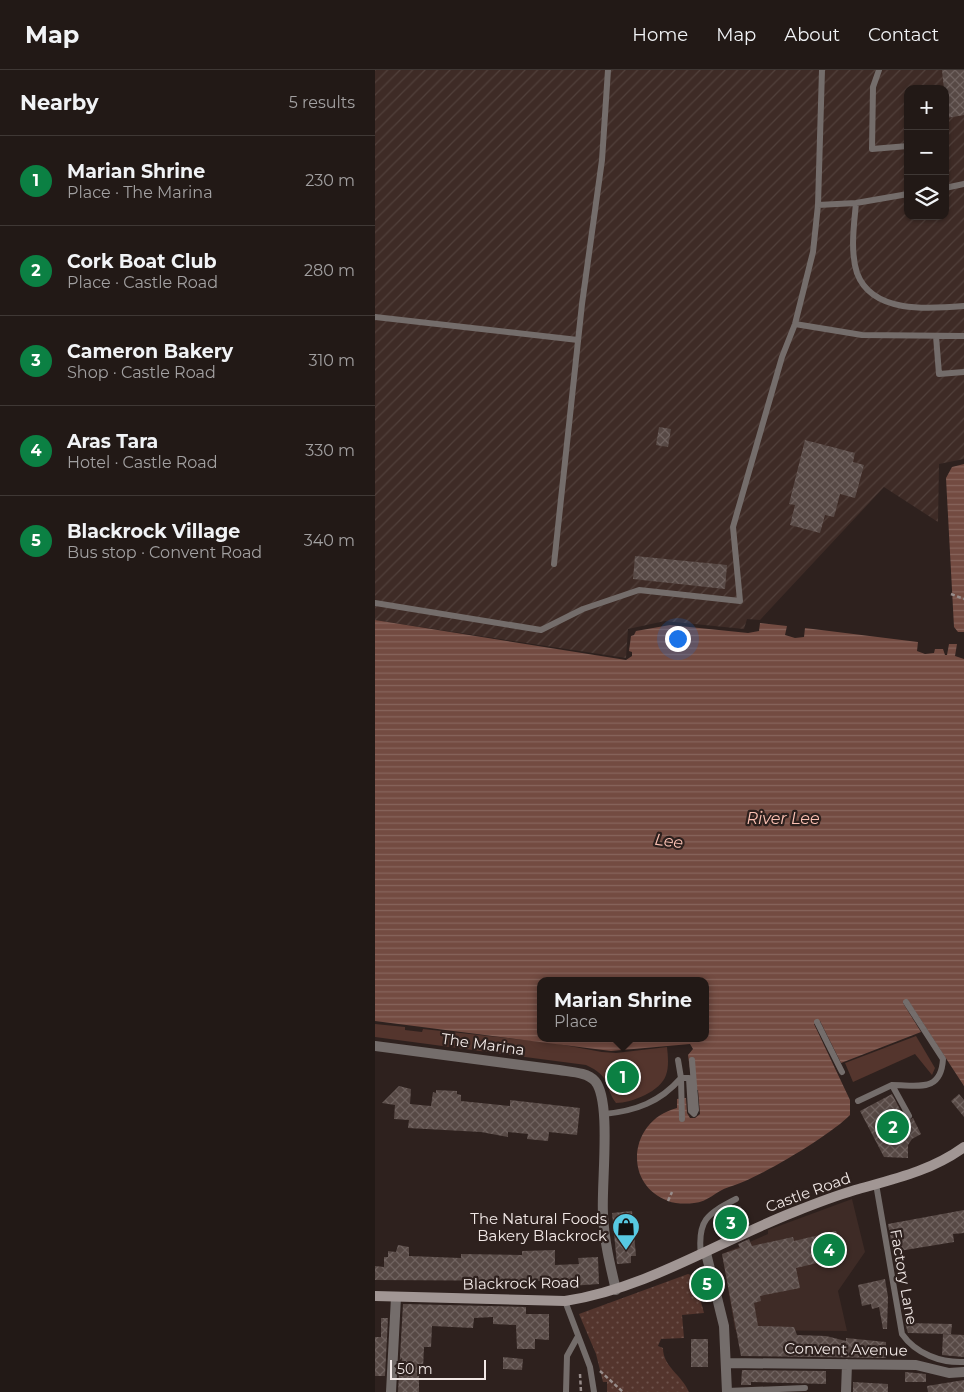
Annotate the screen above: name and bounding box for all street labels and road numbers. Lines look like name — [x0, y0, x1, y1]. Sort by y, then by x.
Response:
street label: The Marina — [440, 1029, 526, 1059]
street label: Castle Road — [763, 1168, 853, 1216]
street label: Factory Lane — [886, 1228, 922, 1326]
street label: Blackrock Road — [462, 1272, 580, 1294]
street label: Convent Avenue — [784, 1338, 908, 1360]

